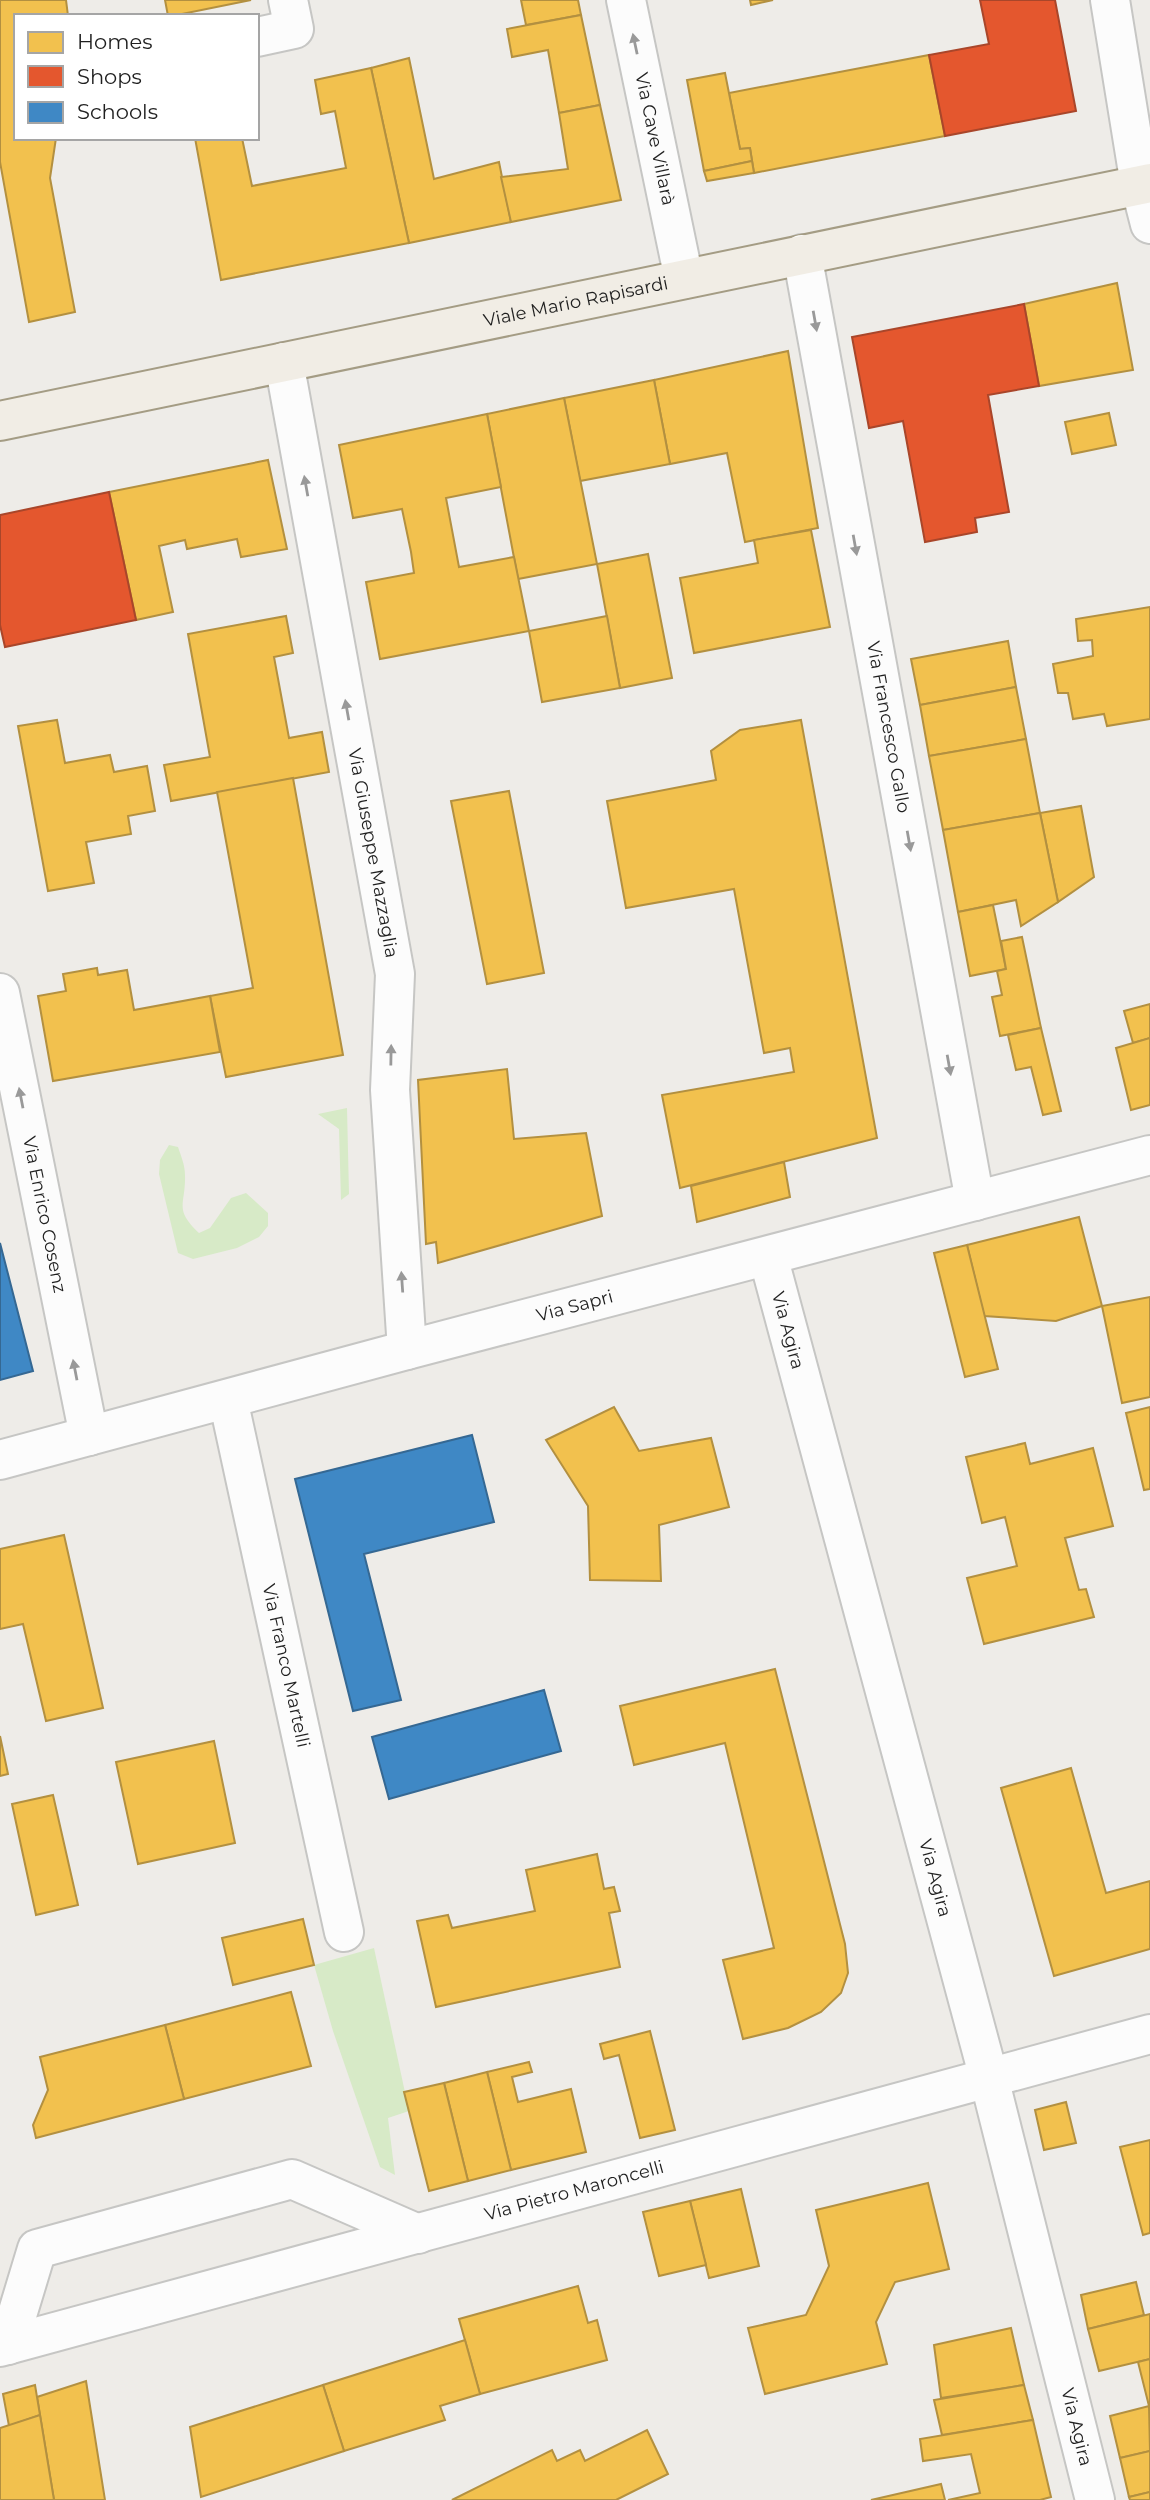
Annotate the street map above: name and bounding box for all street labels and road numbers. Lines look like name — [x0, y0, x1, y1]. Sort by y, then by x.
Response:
street label: Via Cave Villarà — [630, 71, 679, 207]
street label: Viale Mario Rapisardi — [481, 272, 670, 332]
street label: Via Francesco Gallo — [862, 640, 915, 815]
street label: Via Giuseppe Mazzaglia — [343, 746, 403, 960]
street label: Via Enrico Cosenz — [18, 1134, 71, 1295]
street label: Via Sapri — [534, 1285, 615, 1327]
street label: Via Agira — [767, 1289, 809, 1372]
street label: Via Franco Martelli — [258, 1582, 315, 1750]
street label: Via Agira — [914, 1837, 956, 1919]
street label: Via Pietro Maroncelli — [482, 2156, 666, 2226]
street label: Via Agira — [1056, 2386, 1097, 2468]

